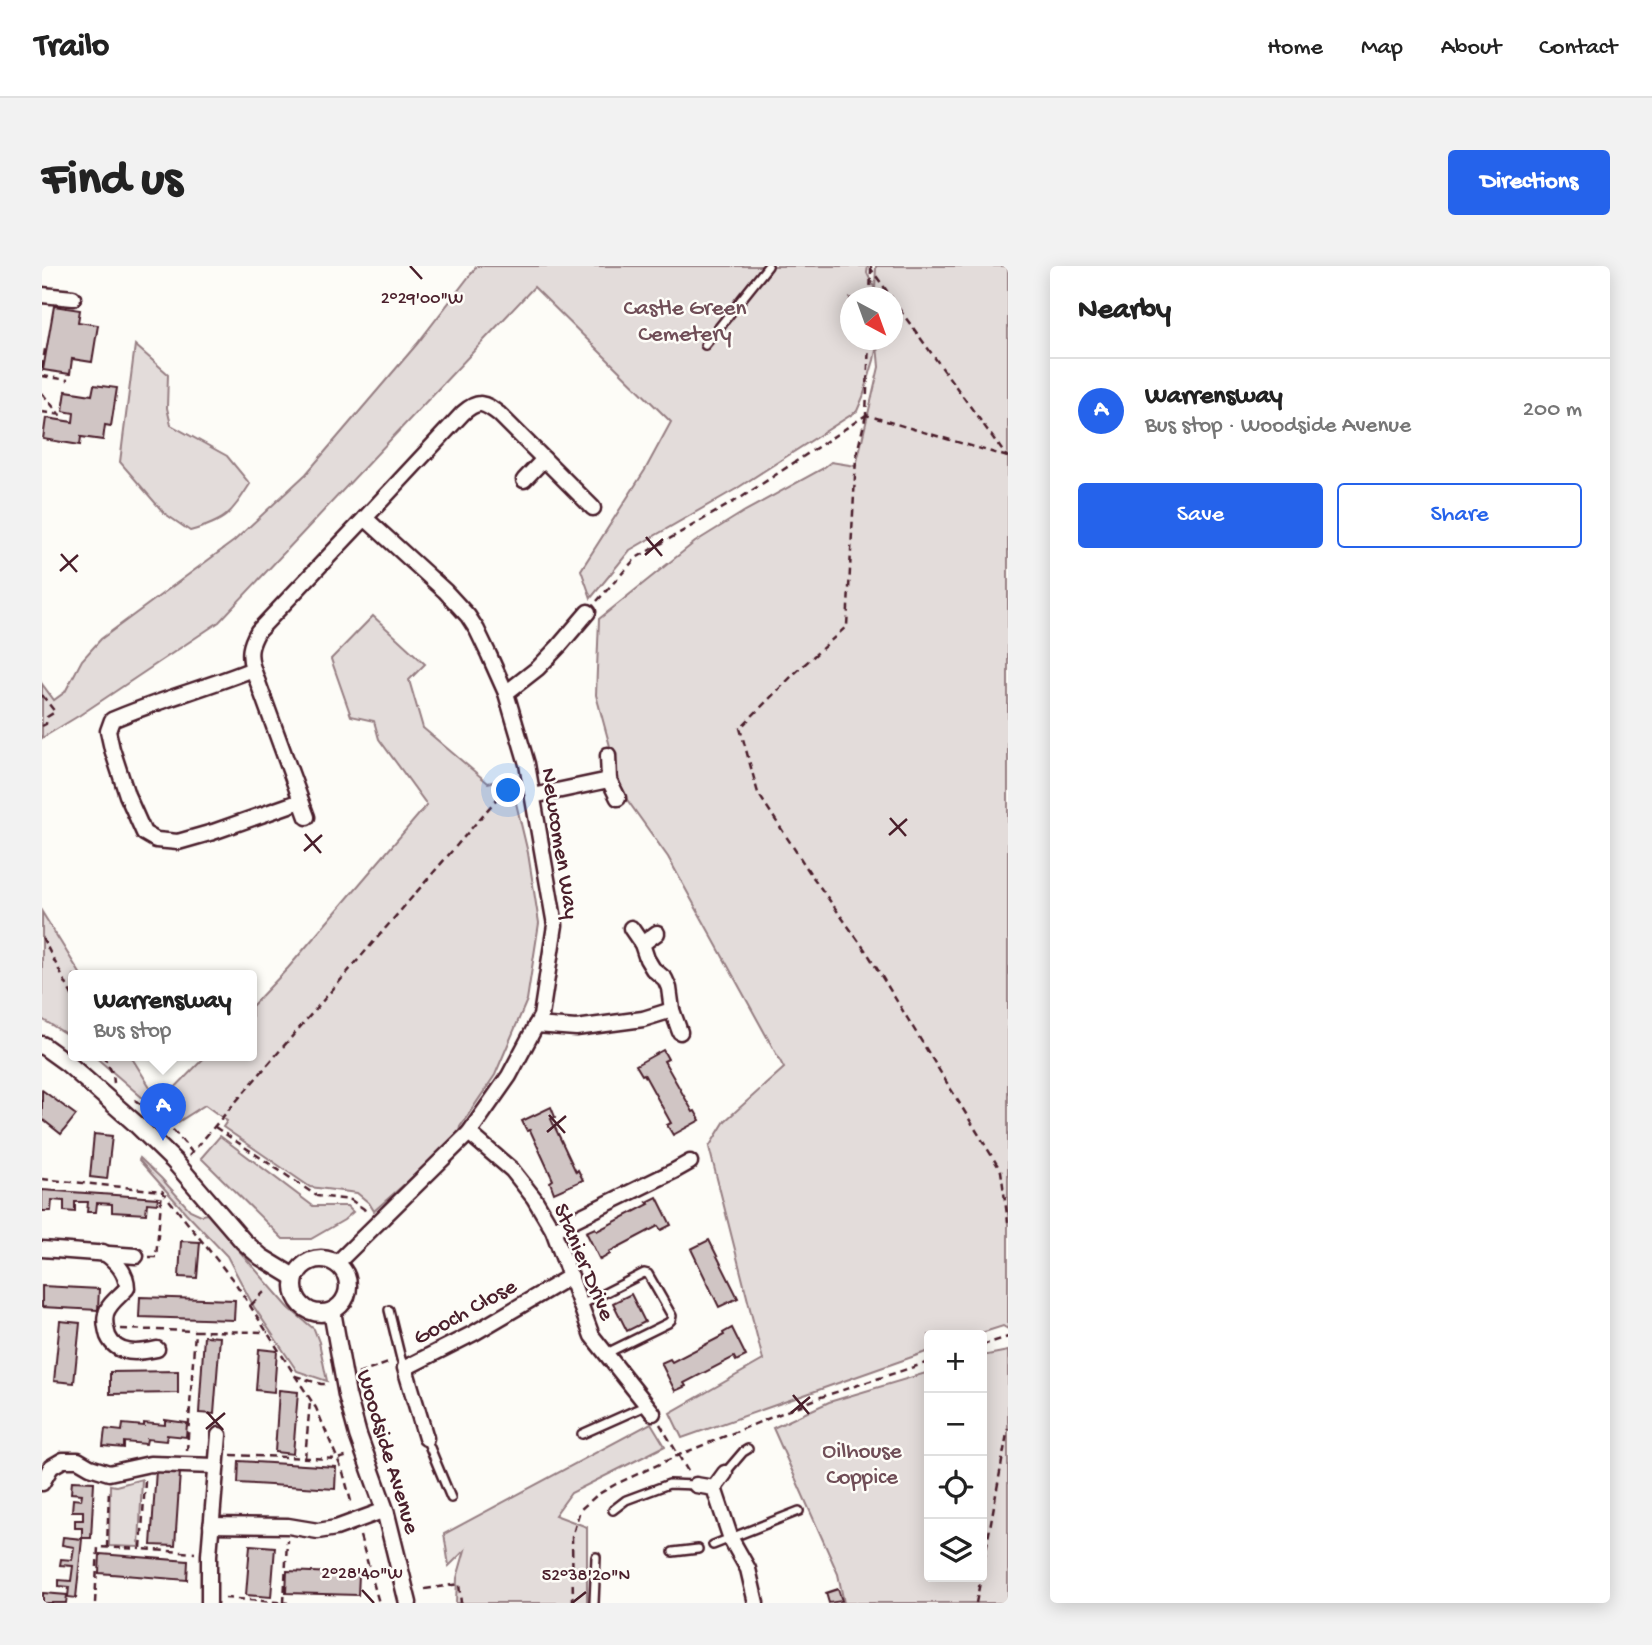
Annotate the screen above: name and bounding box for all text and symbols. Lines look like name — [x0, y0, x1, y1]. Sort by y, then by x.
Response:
text: Trailo — [35, 29, 109, 67]
text: Home — [1267, 34, 1323, 63]
text: Map — [1361, 34, 1403, 63]
text: About — [1441, 34, 1501, 63]
text: Contact — [1539, 34, 1617, 63]
button: Directions — [1448, 150, 1610, 215]
text: Find us — [42, 153, 182, 211]
north arrow — [840, 287, 903, 350]
text: 2°29'00"W — [381, 289, 463, 310]
text: Nearby — [1078, 294, 1171, 329]
park label: Castle Green Cemetery — [624, 296, 746, 349]
text: Warrensway — [1145, 382, 1283, 413]
text: A — [1094, 397, 1108, 424]
text: 200 m — [1523, 397, 1582, 424]
text: Bus stop · Woodside Avenue — [1145, 413, 1411, 440]
button: Save — [1078, 483, 1323, 548]
button: Share — [1337, 483, 1582, 548]
street label: Newcomen Way — [533, 766, 584, 921]
your location — [491, 773, 525, 807]
popup — [68, 970, 257, 1061]
text: Warrensway — [94, 987, 231, 1018]
text: Bus stop — [94, 1018, 171, 1045]
pin: A — [140, 1083, 186, 1141]
street label: Stanier Drive — [546, 1200, 620, 1326]
street label: Gooch Close — [409, 1273, 523, 1352]
map controls — [924, 1330, 987, 1582]
button: + — [924, 1330, 987, 1393]
street label: Woodside Avenue — [349, 1367, 425, 1538]
button: − — [924, 1393, 987, 1456]
park label: Oilhouse Coppice — [822, 1439, 903, 1492]
button: locate — [924, 1456, 987, 1519]
button: layers — [924, 1519, 987, 1582]
text: 2°28'40"W — [321, 1564, 403, 1585]
text: 52°38'20"N — [542, 1566, 630, 1587]

